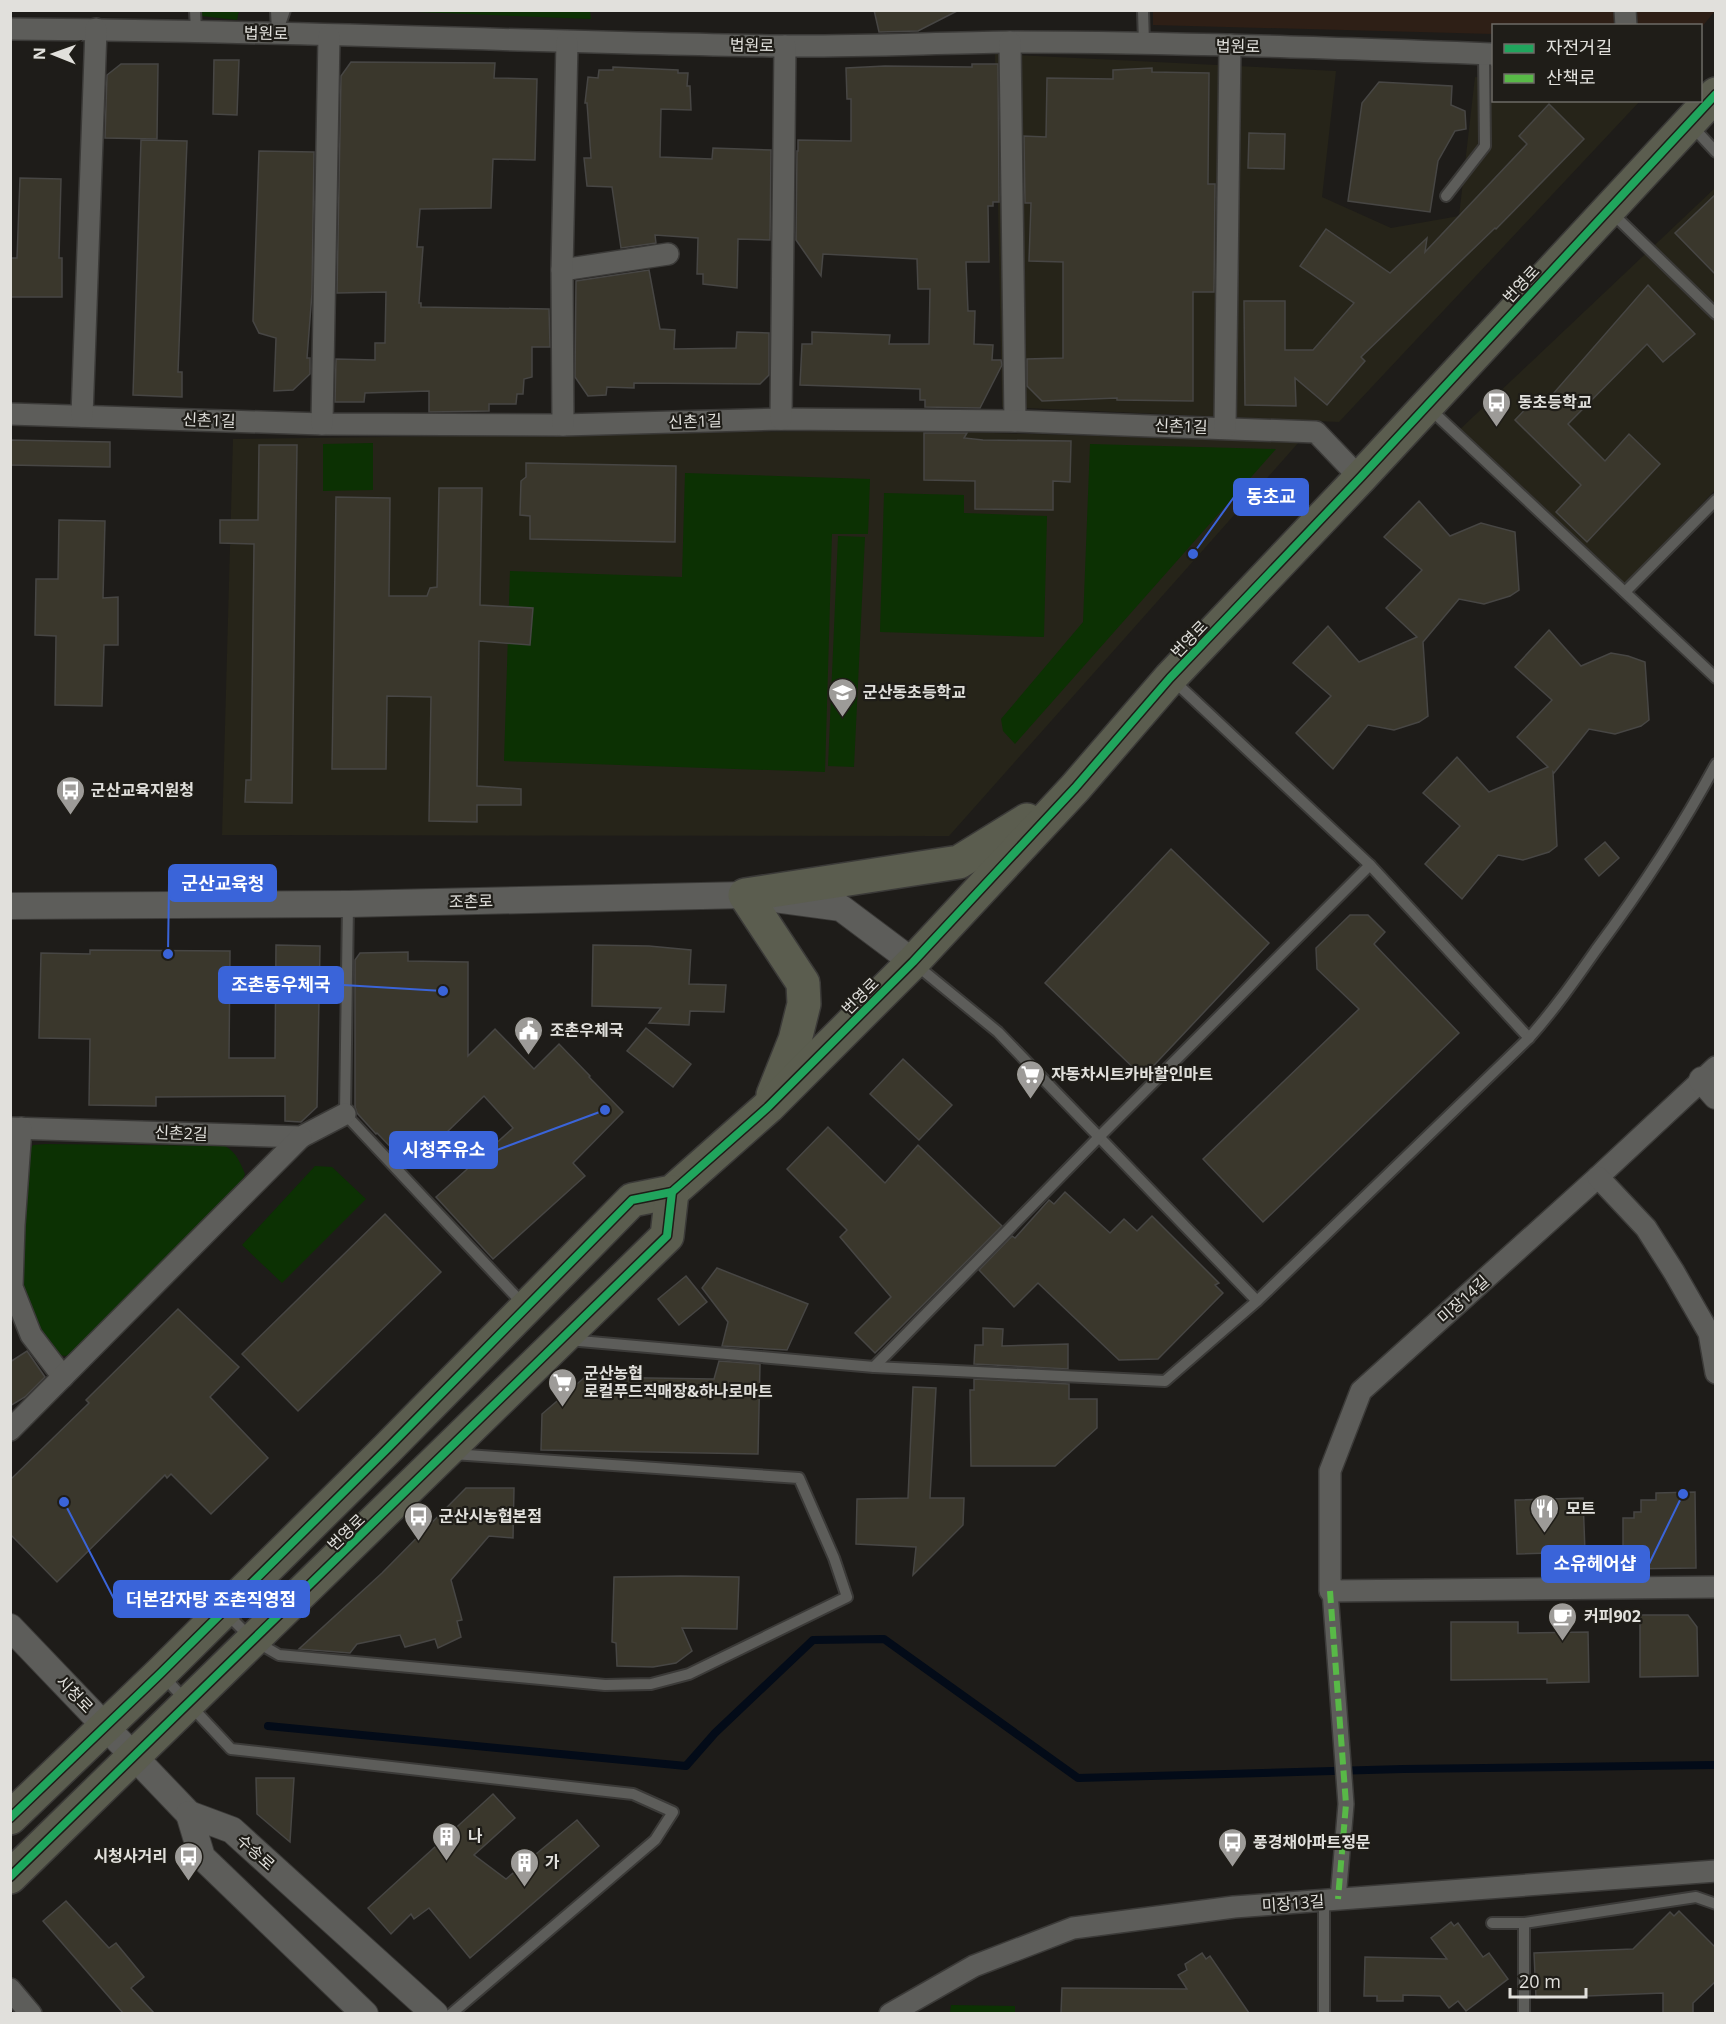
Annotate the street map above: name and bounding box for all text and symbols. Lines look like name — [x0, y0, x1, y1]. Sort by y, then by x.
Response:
street label: 법원로 — [244, 22, 289, 44]
north arrow — [24, 24, 84, 84]
legend — [1492, 24, 1702, 102]
street label: 법원로 — [730, 34, 775, 56]
street label: 법원로 — [1216, 35, 1261, 57]
text: 자전거길 — [1546, 35, 1612, 59]
text: N — [28, 47, 50, 60]
text: 산책로 — [1546, 65, 1596, 89]
street label: 번영로 — [1498, 260, 1544, 308]
bus stop icon: 동초등학교 — [1481, 386, 1513, 428]
place label: 동초등학교 — [1518, 391, 1592, 413]
street label: 신촌1길 — [182, 408, 236, 432]
street label: 신촌1길 — [668, 409, 722, 433]
street label: 신촌1길 — [1154, 414, 1208, 438]
callout: 동초교 — [1234, 479, 1308, 515]
text: 동초교 — [1246, 484, 1296, 508]
street label: 번영로 — [1166, 615, 1212, 663]
school or university icon: 군산동초등학교 — [826, 676, 858, 718]
place label: 군산동초등학교 — [863, 681, 966, 703]
bus stop icon: 군산교육지원청 — [54, 774, 86, 816]
place label: 군산교육지원청 — [91, 779, 194, 801]
callout: 군산교육청 — [169, 865, 276, 901]
text: 군산교육청 — [182, 871, 264, 895]
street label: 조촌로 — [449, 890, 494, 912]
callout: 조촌동우체국 — [219, 967, 343, 1003]
text: 조촌동우체국 — [231, 972, 331, 996]
street label: 번영로 — [837, 972, 884, 1019]
public building icon: 조촌우체국 — [513, 1014, 545, 1056]
place label: 조촌우체국 — [550, 1019, 624, 1041]
supermarket icon: 자동차시트카바할인마트 — [1014, 1058, 1046, 1100]
place label: 자동차시트카바할인마트 — [1051, 1063, 1213, 1085]
street label: 신촌2길 — [154, 1121, 208, 1145]
callout: 시청주유소 — [390, 1132, 497, 1168]
text: 시청주유소 — [403, 1137, 485, 1161]
street label: 미장14길 — [1432, 1270, 1494, 1328]
place label: 군산농협 로컬푸드직매장&하나로마트 — [584, 1362, 773, 1402]
supermarket icon: 군산농협 로컬푸드직매장&하나로마트 — [547, 1366, 579, 1408]
restaurant icon: 모트 — [1529, 1492, 1561, 1534]
place label: 모트 — [1566, 1497, 1596, 1519]
bus stop icon: 군산시농협본점 — [402, 1500, 434, 1542]
place label: 군산시농협본점 — [439, 1505, 542, 1527]
street label: 번영로 — [322, 1509, 370, 1555]
callout: 소유헤어샵 — [1542, 1546, 1649, 1582]
text: 소유헤어샵 — [1554, 1551, 1637, 1575]
callout: 더본감자탕 조촌직영점 — [114, 1581, 309, 1617]
text: 더본감자탕 조촌직영점 — [126, 1587, 296, 1611]
cafe icon: 커피902 — [1547, 1600, 1579, 1642]
place label: 커피902 — [1584, 1605, 1641, 1627]
street label: 시청로 — [52, 1670, 98, 1718]
building icon: 나 — [431, 1820, 463, 1862]
place label: 나 — [468, 1825, 483, 1847]
bus stop icon: 풍경채아파트정문 — [1216, 1826, 1248, 1868]
street label: 수송로 — [232, 1829, 280, 1875]
place label: 풍경채아파트정문 — [1253, 1831, 1371, 1853]
bus stop icon: 시청사거리 — [172, 1840, 204, 1882]
place label: 시청사거리 — [93, 1845, 167, 1867]
building icon: 가 — [508, 1846, 540, 1888]
place label: 가 — [545, 1851, 560, 1873]
street label: 미장13길 — [1261, 1890, 1325, 1916]
scale bar — [1510, 1961, 1586, 1999]
text: 20 m — [1519, 1969, 1561, 1993]

